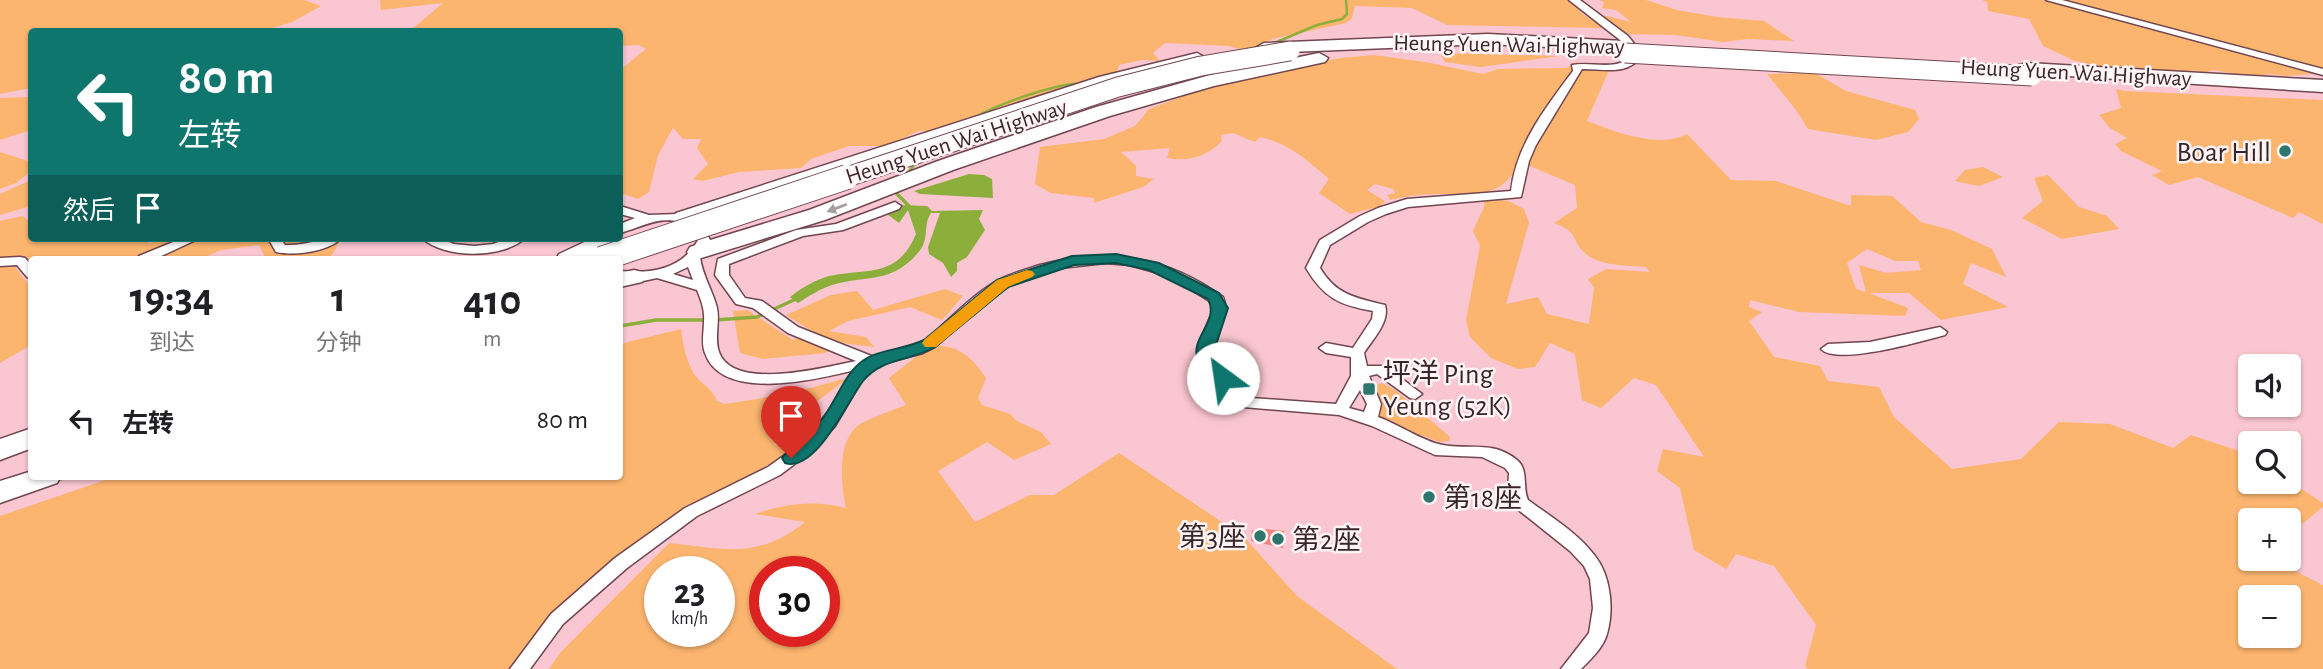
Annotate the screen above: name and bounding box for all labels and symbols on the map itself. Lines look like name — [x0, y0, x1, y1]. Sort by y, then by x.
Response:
street label: Heung Yuen Wai Highway — [1393, 32, 1625, 59]
street label: Heung Yuen Wai Highway — [1960, 56, 2192, 91]
street label: Heung Yuen Wai Highway — [843, 96, 1070, 189]
place label: Boar Hill — [2176, 139, 2271, 167]
marker: Boar Hill — [2277, 143, 2293, 159]
one-way arrow — [827, 202, 848, 213]
position arrow — [1186, 341, 1260, 415]
place label: 坪洋 Ping Yeung (52K) — [1383, 359, 1512, 421]
marker: 坪洋 Ping Yeung (52K) — [1361, 381, 1377, 397]
pin — [761, 386, 821, 458]
place label: 第18座 — [1443, 483, 1522, 513]
marker: 第18座 — [1421, 489, 1437, 505]
place label: 第3座 — [1178, 522, 1246, 552]
place label: 第2座 — [1292, 525, 1361, 555]
marker: 第3座 — [1252, 528, 1268, 544]
marker: 第2座 — [1270, 531, 1286, 547]
speed limit sign: 30 — [749, 556, 840, 647]

